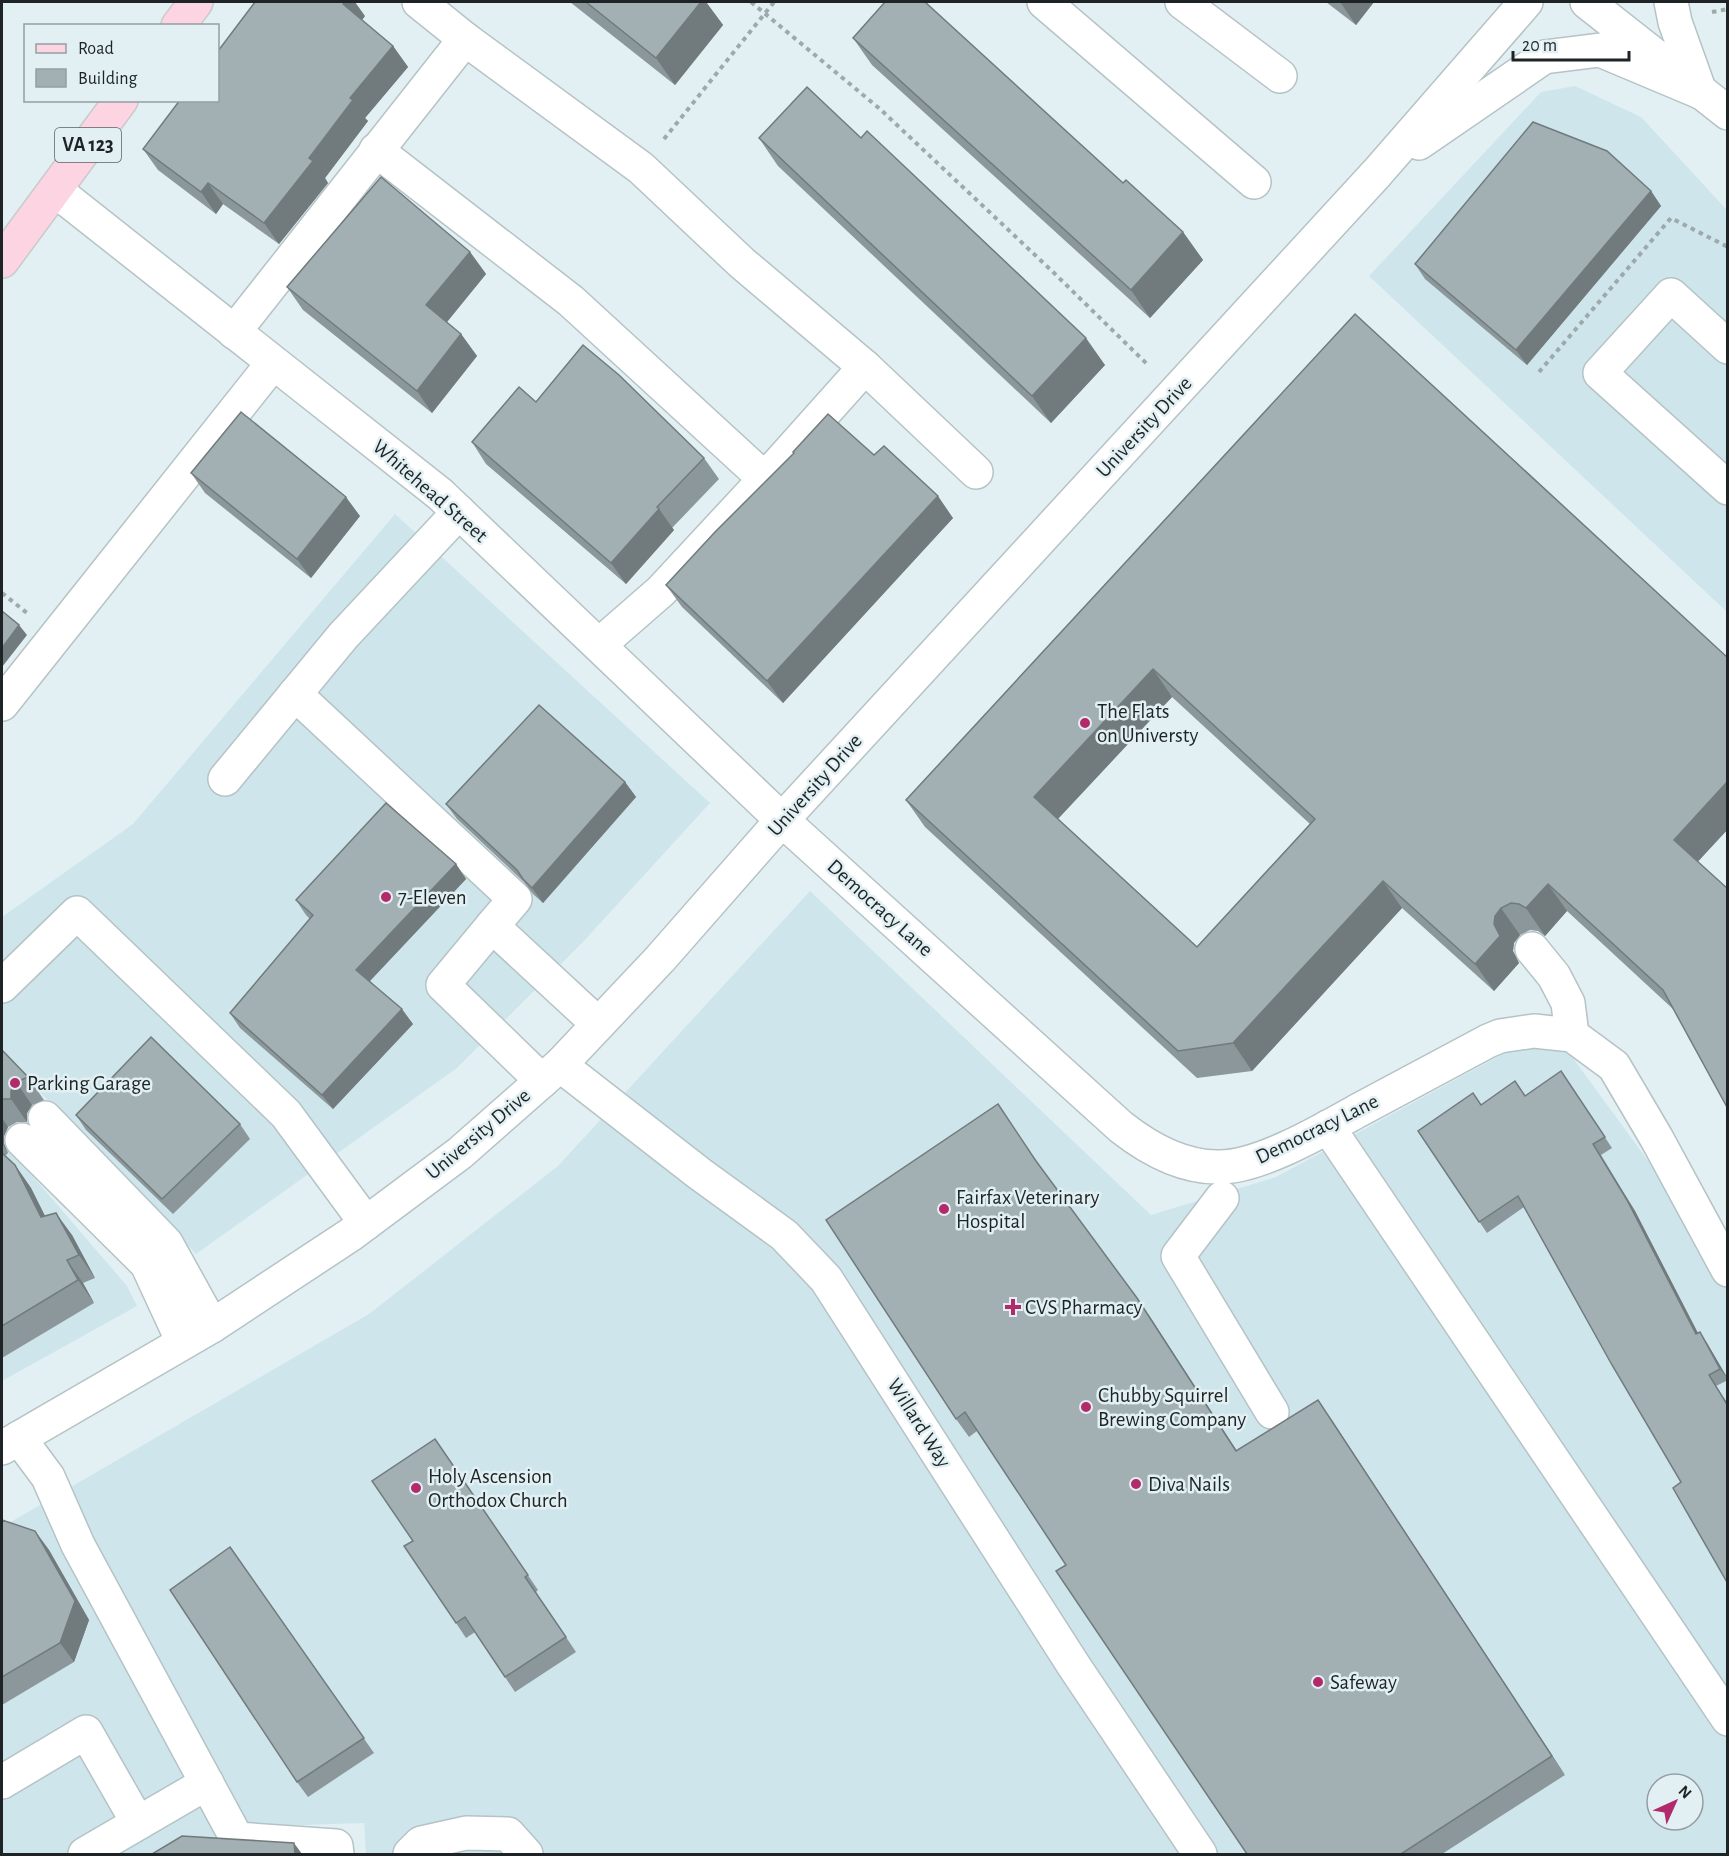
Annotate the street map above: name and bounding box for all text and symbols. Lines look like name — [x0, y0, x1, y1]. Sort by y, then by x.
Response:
legend — [24, 24, 219, 102]
scale bar — [1513, 24, 1628, 62]
text: 20 m — [1522, 37, 1557, 55]
text: Road — [78, 40, 114, 58]
text: Building — [78, 70, 138, 88]
road number: VA 123 — [55, 128, 121, 162]
street label: University Drive — [1092, 373, 1196, 481]
street label: Whitehead Street — [369, 436, 492, 547]
place label: The Flats on Universty — [1097, 701, 1199, 746]
marker: The Flats on Universty — [1078, 716, 1092, 730]
street label: University Drive — [764, 730, 866, 840]
street label: Democracy Lane — [823, 855, 937, 961]
place label: 7-Eleven — [398, 887, 467, 908]
marker: 7-Eleven — [379, 890, 393, 904]
place label: Parking Garage — [27, 1073, 151, 1094]
marker: Parking Garage — [8, 1076, 22, 1090]
street label: University Drive — [422, 1084, 534, 1184]
street label: Democracy Lane — [1252, 1090, 1382, 1168]
place label: Fairfax Veterinary Hospital — [956, 1187, 1099, 1232]
marker: Fairfax Veterinary Hospital — [937, 1202, 951, 1216]
place label: CVS Pharmacy — [1025, 1297, 1143, 1318]
marker: CVS Pharmacy — [1006, 1300, 1020, 1314]
street label: Willard Way — [883, 1375, 955, 1471]
place label: Chubby Squirrel Brewing Company — [1098, 1385, 1246, 1430]
marker: Chubby Squirrel Brewing Company — [1079, 1400, 1093, 1414]
place label: Holy Ascension Orthodox Church — [428, 1466, 568, 1511]
place label: Diva Nails — [1148, 1474, 1230, 1495]
marker: Diva Nails — [1129, 1477, 1143, 1491]
marker: Holy Ascension Orthodox Church — [409, 1481, 423, 1495]
place label: Safeway — [1330, 1672, 1397, 1693]
marker: Safeway — [1311, 1675, 1325, 1689]
north arrow — [1645, 1772, 1705, 1832]
text: N — [1675, 1783, 1694, 1802]

